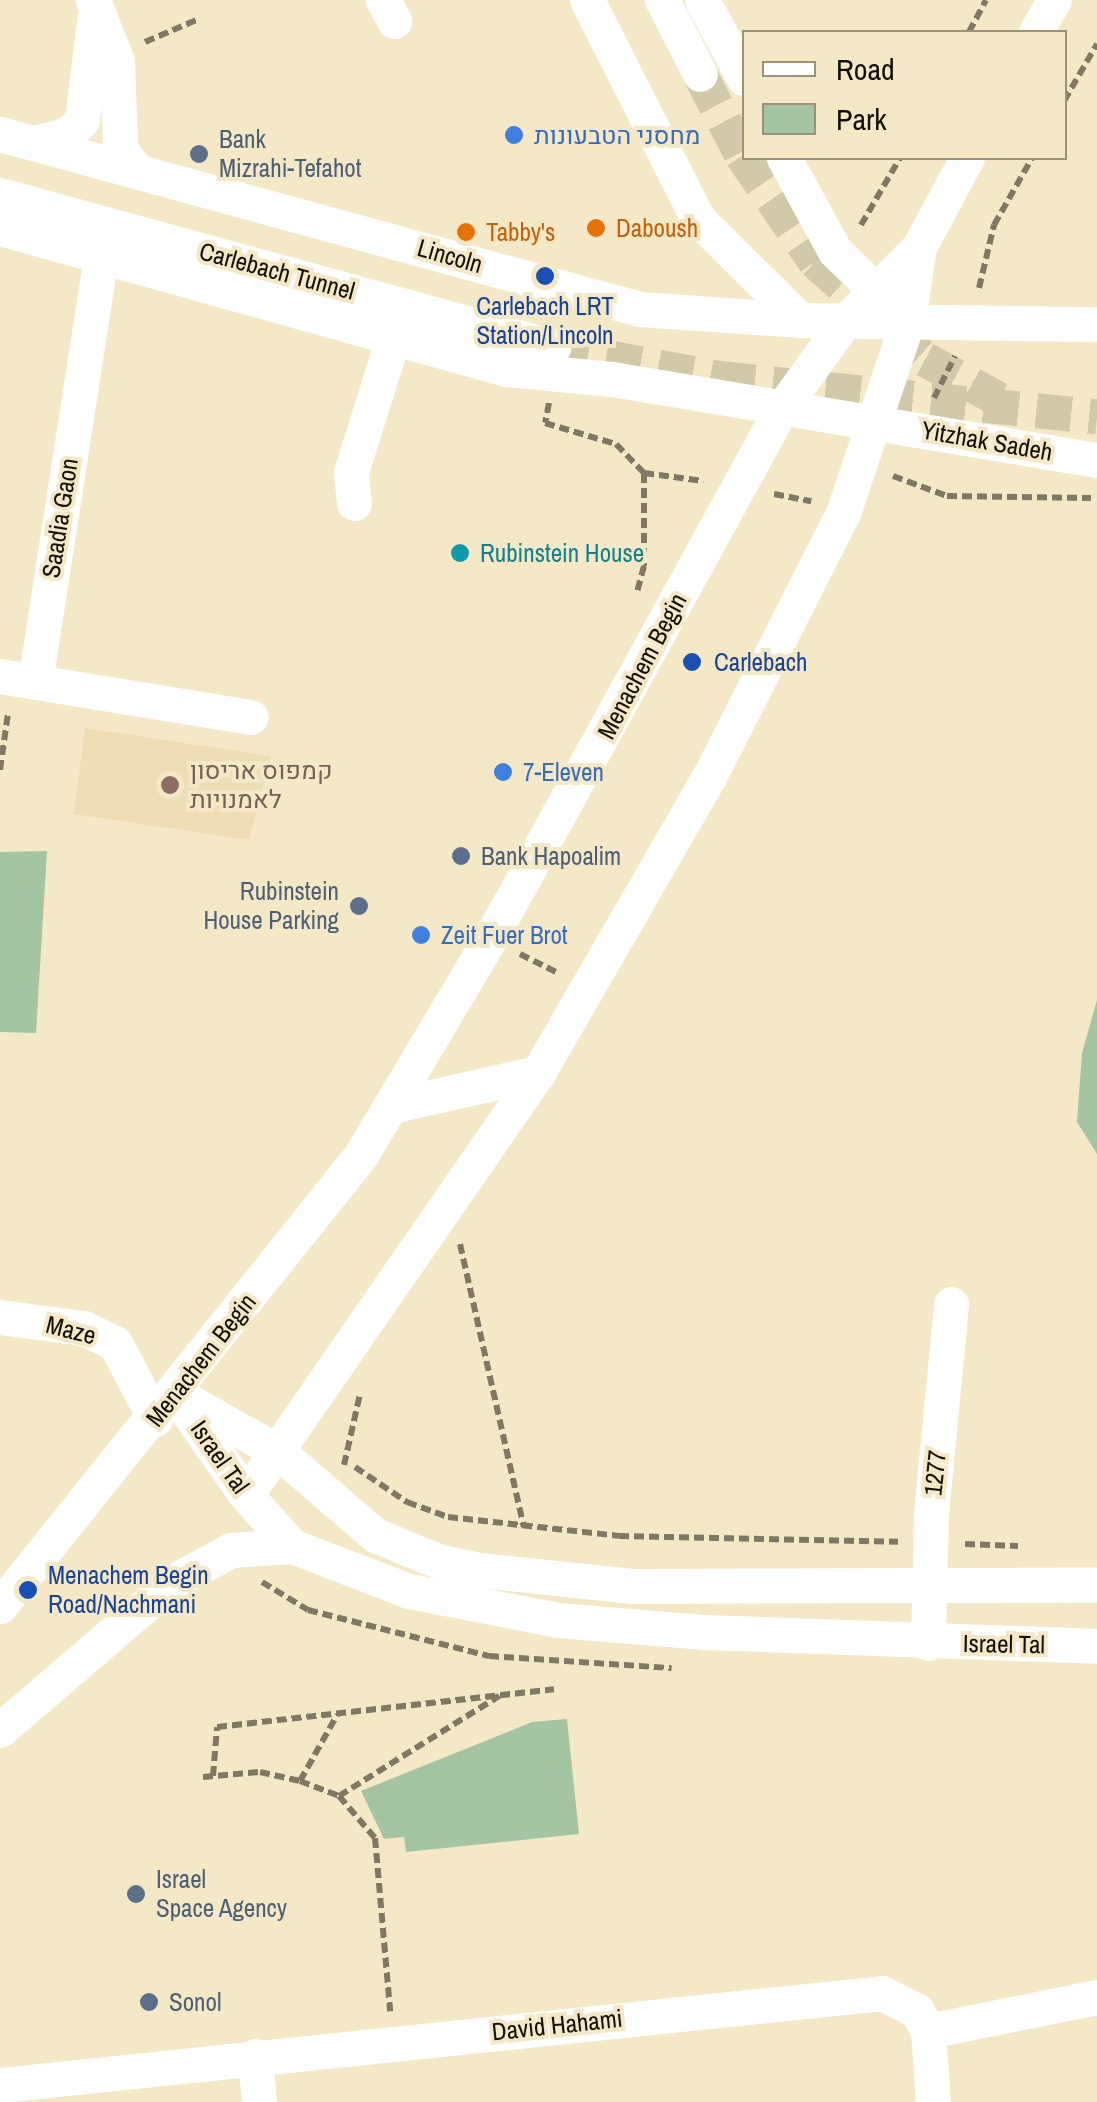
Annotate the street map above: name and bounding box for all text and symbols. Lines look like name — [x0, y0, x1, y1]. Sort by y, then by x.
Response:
legend — [742, 30, 1067, 160]
text: Road — [836, 49, 895, 89]
text: Park — [836, 99, 887, 139]
place label: מחסני הטבעונות — [534, 120, 700, 150]
marker: מחסני הטבעונות — [503, 124, 525, 146]
place label: Bank Mizrahi-Tefahot — [219, 125, 361, 184]
marker: Bank Mizrahi-Tefahot — [188, 143, 210, 165]
place label: Daboush — [616, 213, 698, 243]
place label: Tabby's — [486, 217, 555, 247]
marker: Daboush — [585, 217, 607, 239]
marker: Tabby's — [455, 221, 477, 243]
street label: Lincoln — [414, 232, 486, 280]
street label: Carlebach Tunnel — [196, 236, 358, 306]
marker: Carlebach LRT Station/Lincoln — [534, 265, 556, 287]
place label: Carlebach LRT Station/Lincoln — [476, 292, 614, 351]
street label: Yitzhak Sadeh — [919, 415, 1055, 467]
street label: Saadia Gaon — [36, 456, 84, 580]
place label: Rubinstein House — [480, 538, 644, 568]
marker: Rubinstein House — [449, 542, 471, 564]
street label: Menachem Begin — [591, 588, 693, 744]
place label: Carlebach — [714, 647, 807, 677]
marker: Carlebach — [679, 649, 705, 675]
place label: קמפוס אריסון לאמנויות — [190, 756, 332, 815]
place label: 7-Eleven — [523, 757, 604, 787]
marker: 7-Eleven — [492, 761, 514, 783]
marker: קמפוס אריסון לאמנויות — [159, 774, 181, 796]
place label: Bank Hapoalim — [481, 841, 621, 871]
marker: Bank Hapoalim — [450, 845, 472, 867]
place label: Rubinstein House Parking — [203, 877, 339, 936]
marker: Rubinstein House Parking — [348, 895, 370, 917]
place label: Zeit Fuer Brot — [441, 920, 567, 950]
marker: Zeit Fuer Brot — [410, 924, 432, 946]
street label: Menachem Begin — [140, 1287, 262, 1433]
street label: Maze — [43, 1309, 99, 1351]
street label: Israel Tal — [184, 1415, 256, 1499]
street label: 1277 — [918, 1449, 952, 1497]
place label: Menachem Begin Road/Nachmani — [48, 1561, 209, 1620]
marker: Menachem Begin Road/Nachmani — [17, 1579, 39, 1601]
street label: Israel Tal — [963, 1628, 1045, 1660]
place label: Israel Space Agency — [156, 1865, 288, 1924]
marker: Israel Space Agency — [125, 1883, 147, 1905]
place label: Sonol — [169, 1987, 221, 2017]
marker: Sonol — [138, 1991, 160, 2013]
street label: David Hahami — [490, 2003, 624, 2047]

